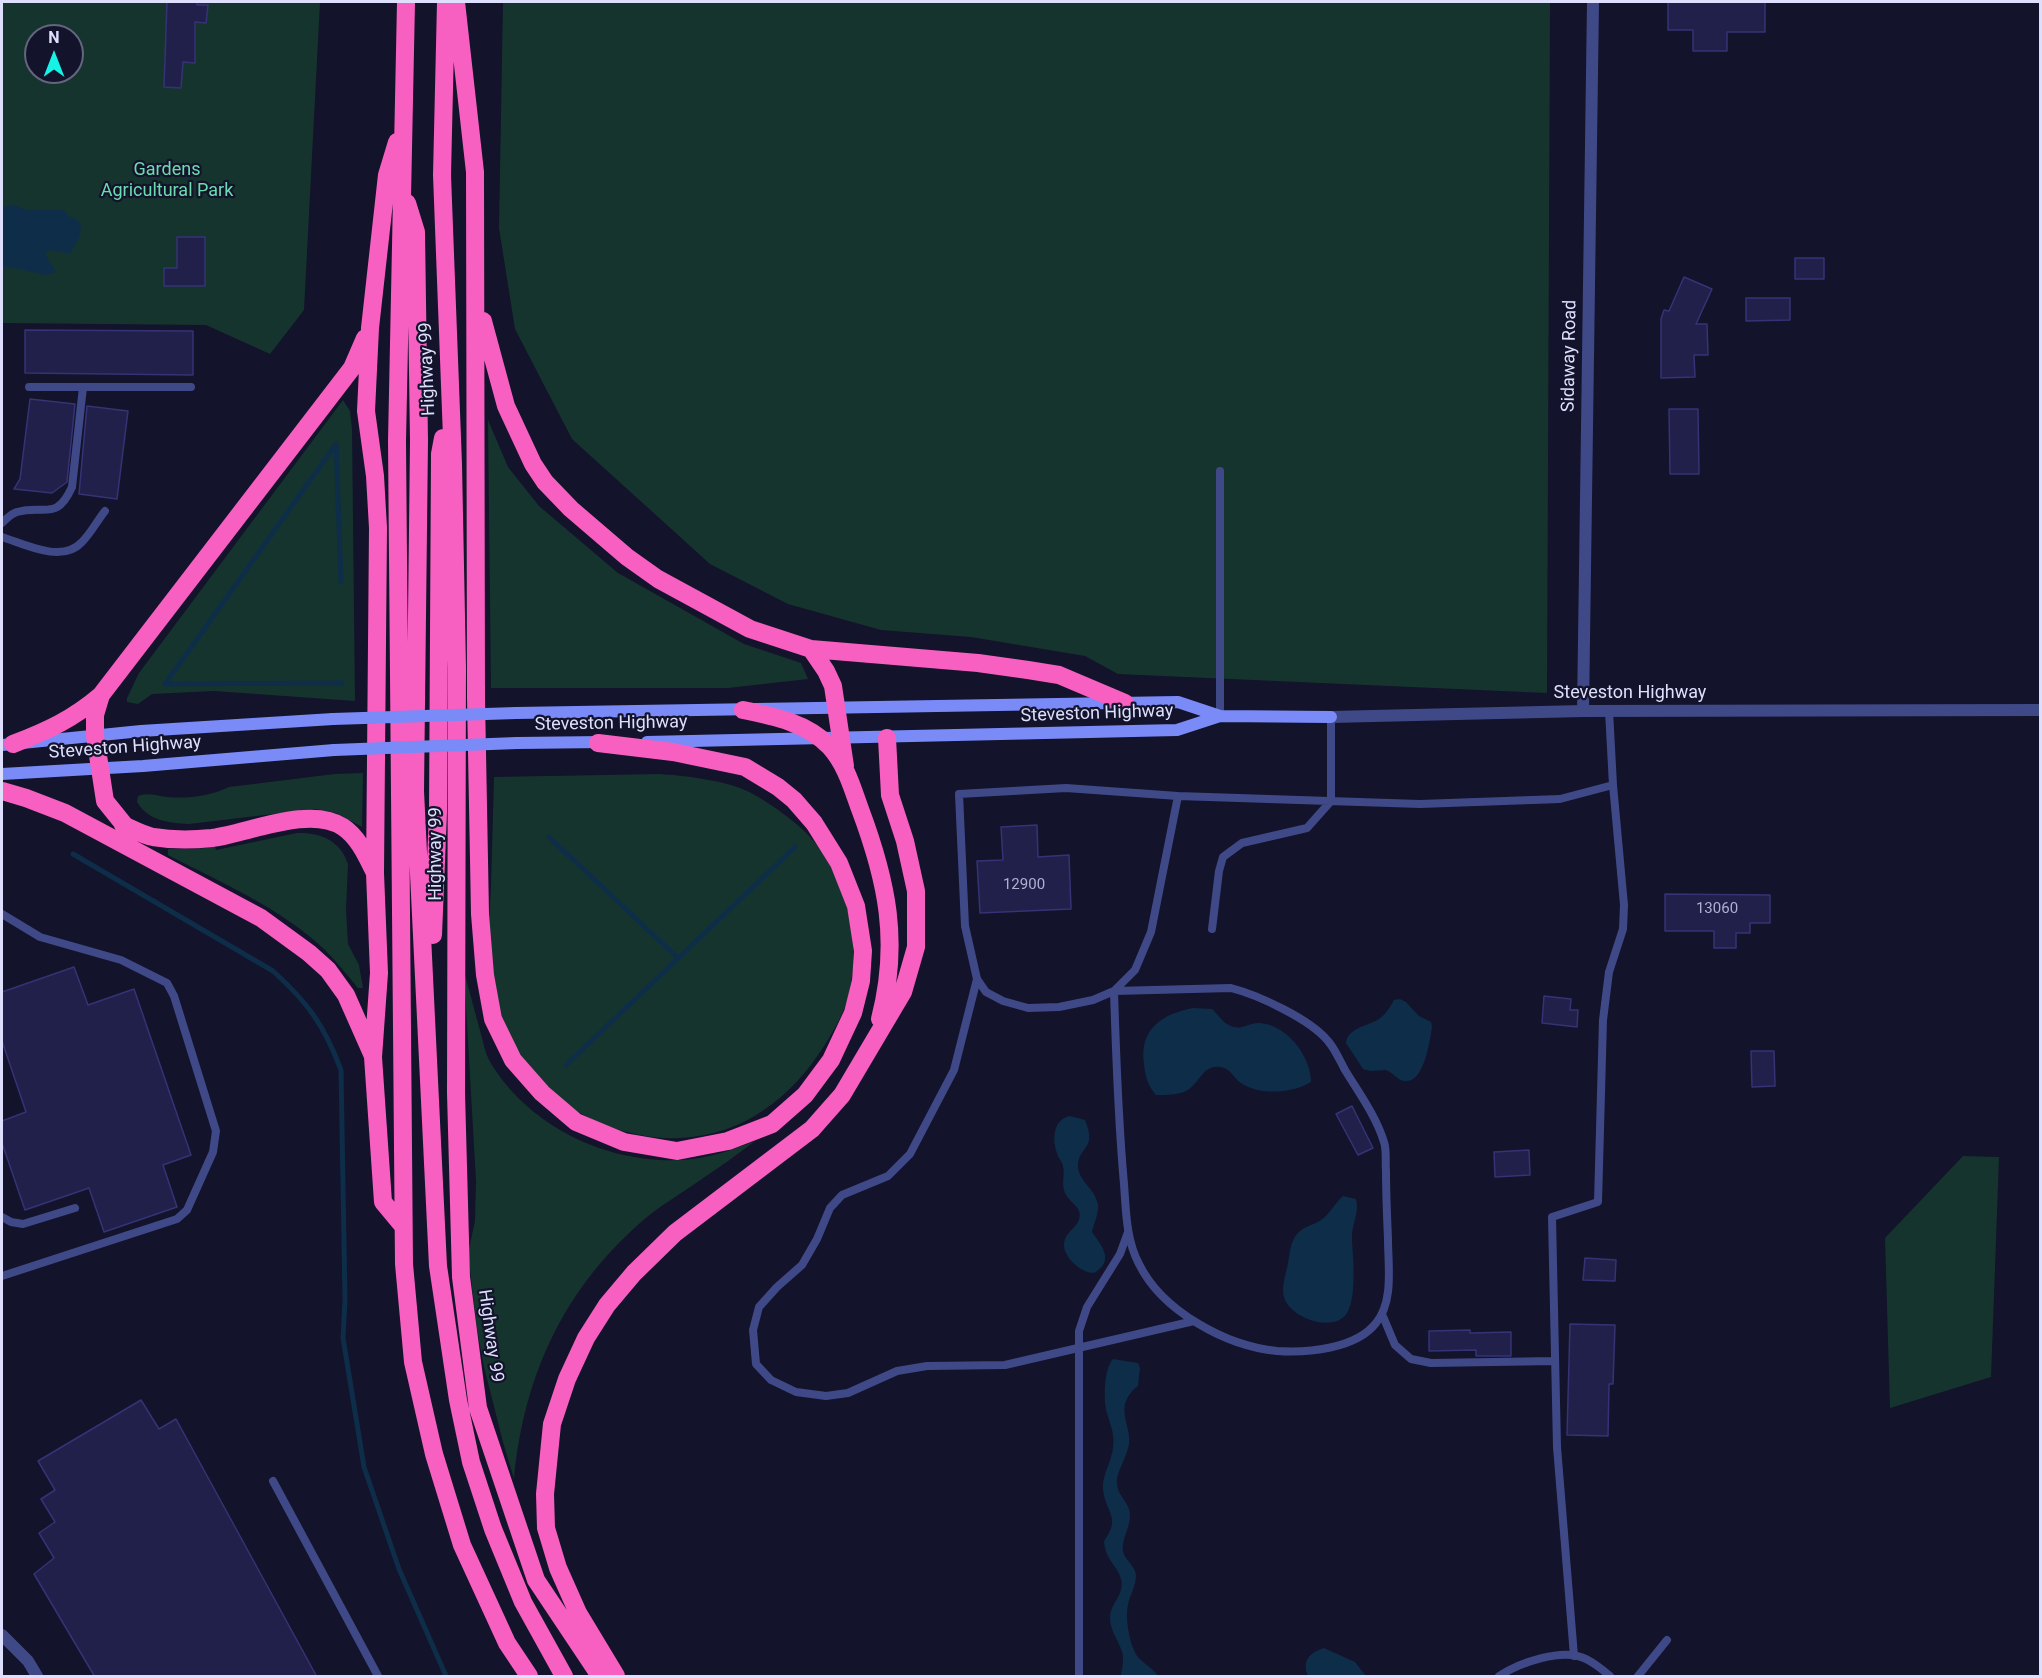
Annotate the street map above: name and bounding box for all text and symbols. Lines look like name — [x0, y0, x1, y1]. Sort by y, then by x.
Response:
north arrow — [24, 24, 84, 84]
text: N — [48, 28, 60, 47]
park label: Gardens Agricultural Park — [101, 159, 233, 201]
street label: Sidaway Road — [1558, 300, 1582, 412]
street label: Highway 99 — [416, 322, 440, 416]
street label: Steveston Highway — [1554, 682, 1706, 704]
street label: Steveston Highway — [1020, 701, 1174, 727]
street label: Steveston Highway — [534, 712, 688, 736]
street label: Steveston Highway — [48, 732, 202, 764]
street label: Highway 99 — [425, 807, 447, 901]
house number: 12900 — [1003, 876, 1045, 894]
house number: 13060 — [1696, 900, 1738, 918]
street label: Highway 99 — [473, 1288, 507, 1384]

